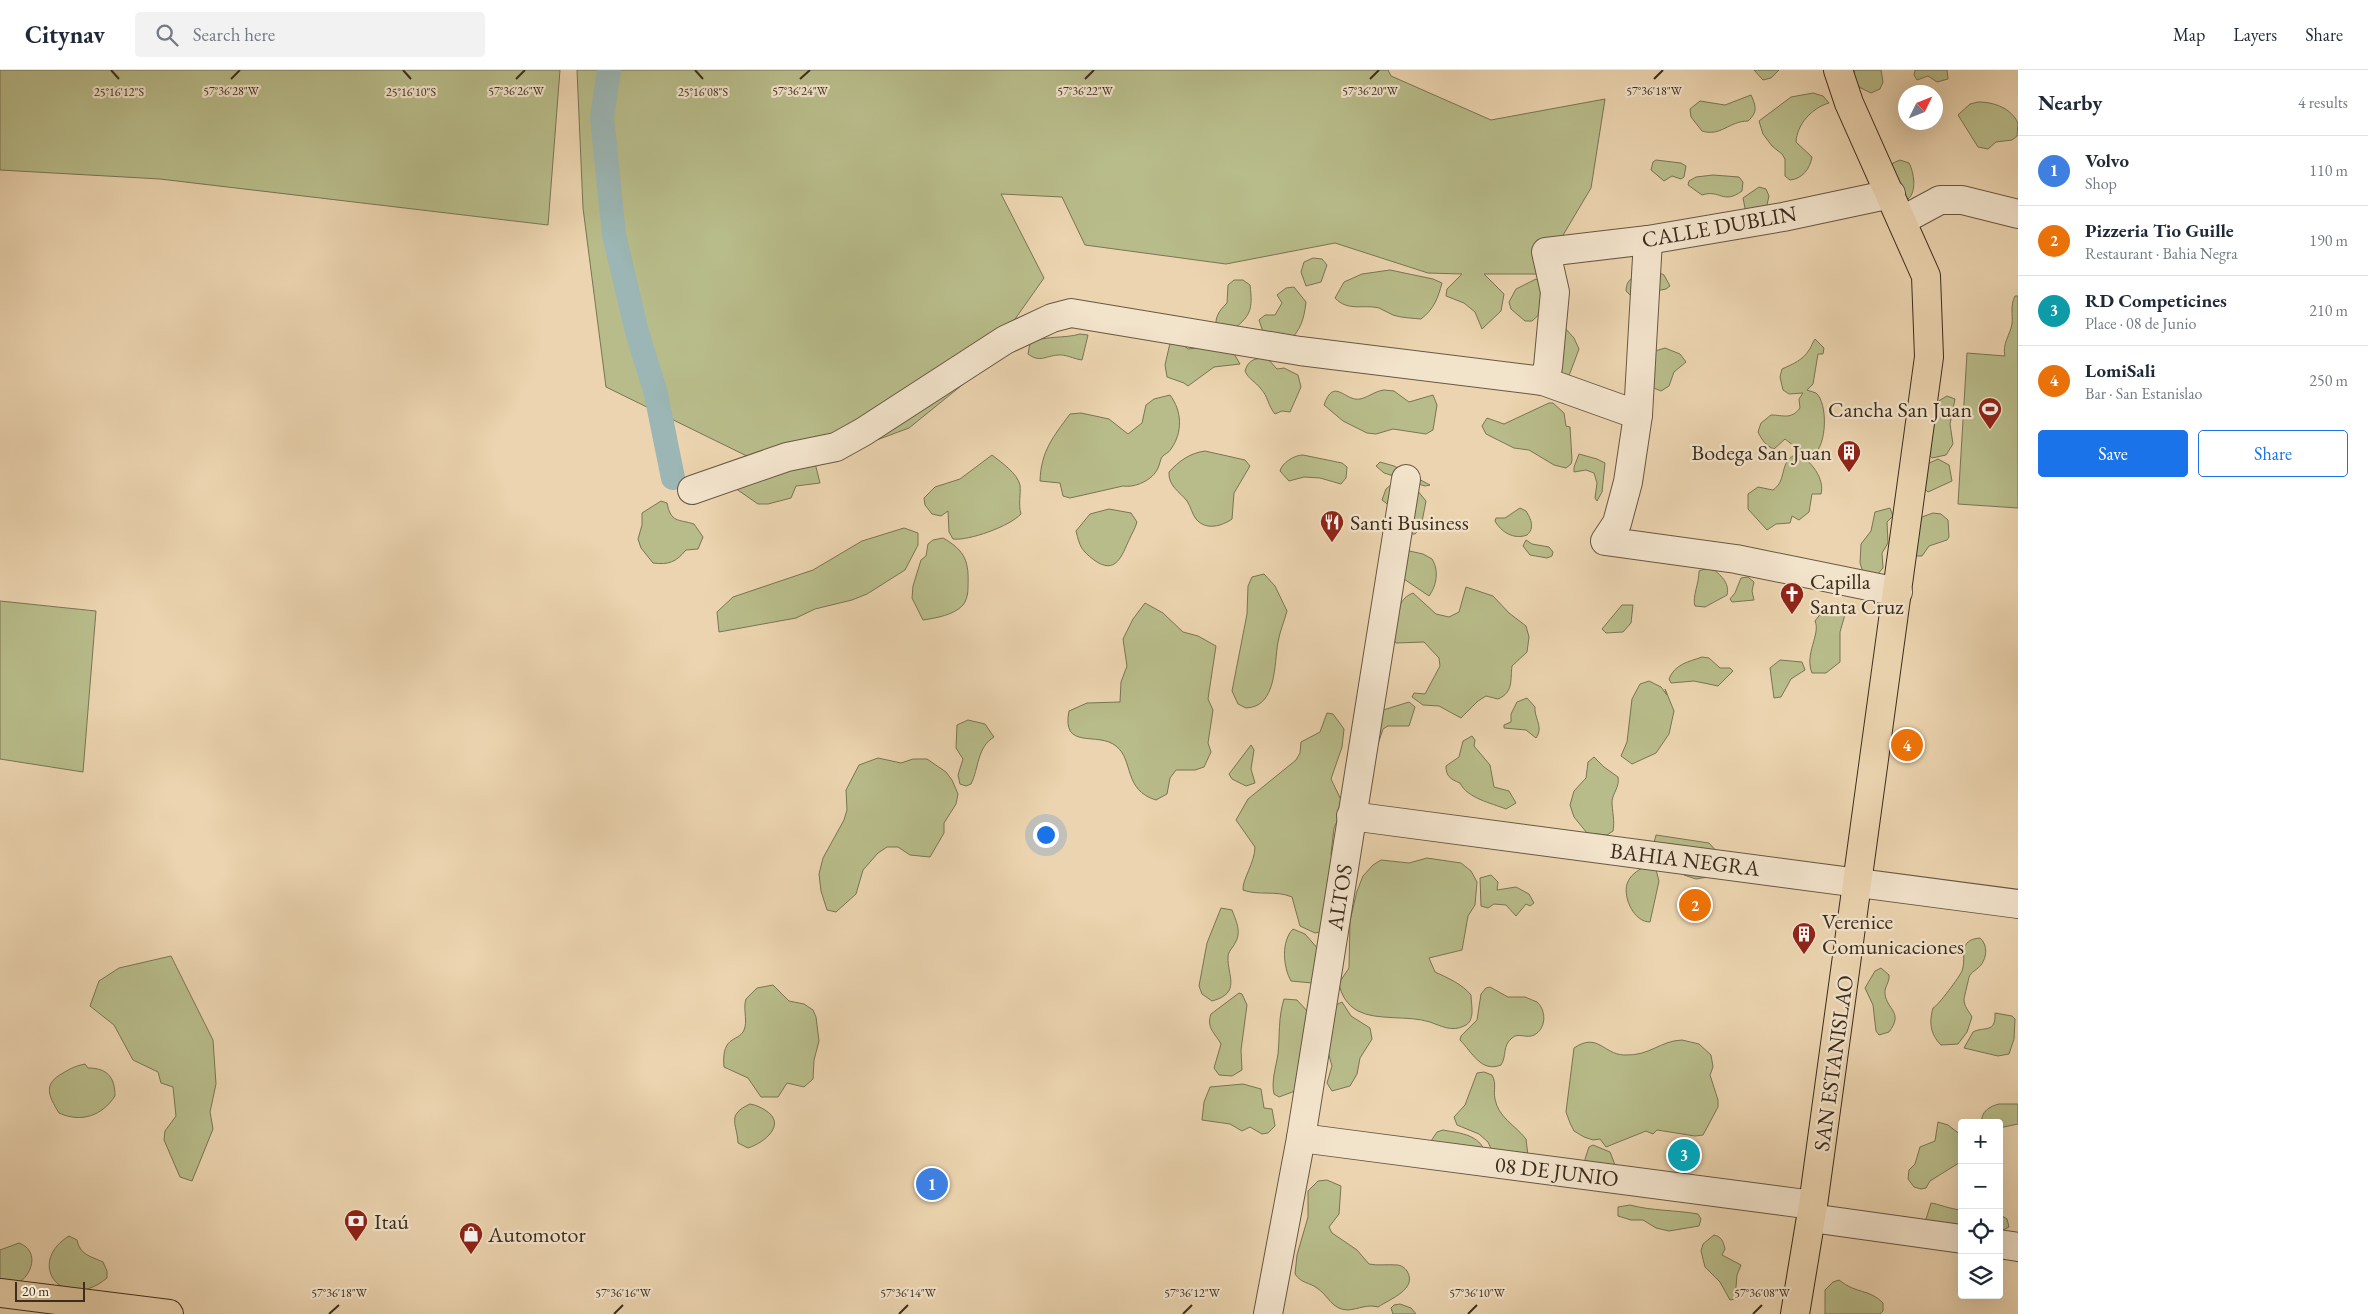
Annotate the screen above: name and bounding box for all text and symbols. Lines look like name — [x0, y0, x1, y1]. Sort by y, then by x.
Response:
search box — [135, 12, 485, 57]
text: Citynav — [25, 19, 105, 50]
icon: search — [153, 21, 181, 49]
text: Search here — [193, 22, 275, 47]
text: Map — [2173, 23, 2205, 46]
text: Layers — [2233, 23, 2277, 46]
text: Share — [2305, 23, 2343, 46]
text: 57°36'28"W — [203, 83, 260, 99]
text: 57°36'26"W — [488, 83, 545, 99]
text: 57°36'24"W — [772, 83, 829, 99]
text: 57°36'22"W — [1057, 83, 1114, 99]
text: 57°36'20"W — [1342, 83, 1399, 99]
text: 57°36'18"W — [1626, 83, 1683, 99]
text: 25°16'12"S — [94, 84, 144, 100]
text: 25°16'10"S — [386, 84, 436, 100]
text: 25°16'08"S — [678, 84, 728, 100]
north arrow — [1898, 85, 1943, 130]
text: Nearby — [2038, 89, 2102, 116]
text: 4 results — [2298, 92, 2348, 113]
text: Volvo — [2085, 148, 2129, 173]
text: 1 — [2050, 160, 2058, 181]
text: 110 m — [2309, 160, 2348, 181]
text: Shop — [2085, 173, 2117, 194]
street label: CALLE DUBLIN — [1639, 198, 1799, 254]
text: Pizzeria Tio Guille — [2085, 218, 2234, 243]
text: 2 — [2050, 230, 2058, 251]
text: 190 m — [2309, 230, 2348, 251]
text: Restaurant · Bahia Negra — [2085, 243, 2238, 264]
text: RD Competicines — [2085, 288, 2227, 313]
text: 3 — [2050, 300, 2058, 321]
text: 210 m — [2309, 300, 2348, 321]
text: Place · 08 de Junio — [2085, 313, 2196, 334]
text: LomiSali — [2085, 358, 2156, 383]
text: 4 — [2050, 370, 2058, 391]
text: 250 m — [2309, 370, 2348, 391]
text: Bar · San Estanislao — [2085, 383, 2202, 404]
place label: Cancha San Juan — [1828, 395, 1972, 424]
sports icon: Cancha San Juan — [1977, 396, 2003, 430]
button: Save — [2038, 430, 2188, 477]
button: Share — [2198, 430, 2348, 477]
place label: Bodega San Juan — [1691, 438, 1832, 467]
building icon: Bodega San Juan — [1836, 439, 1862, 473]
place label: Santi Business — [1350, 508, 1469, 537]
restaurant icon: Santi Business — [1319, 509, 1345, 543]
place label: Capilla Santa Cruz — [1810, 567, 1904, 621]
church icon: Capilla Santa Cruz — [1779, 581, 1805, 615]
pin: 4 — [1891, 726, 1923, 764]
your location — [1033, 822, 1059, 848]
street label: BAHIA NEGRA — [1608, 836, 1762, 883]
street label: ALTOS — [1320, 862, 1359, 933]
pin: 2 — [1679, 886, 1711, 924]
place label: Verenice Comunicaciones — [1822, 907, 1964, 961]
building icon: Verenice Comunicaciones — [1791, 921, 1817, 955]
street label: SAN ESTANISLAO — [1807, 973, 1860, 1153]
map controls — [1958, 1119, 2003, 1299]
button: + — [1958, 1119, 2003, 1164]
pin: 3 — [1668, 1136, 1700, 1174]
street label: 08 DE JUNIO — [1493, 1150, 1620, 1193]
button: − — [1958, 1164, 2003, 1209]
pin: 1 — [916, 1165, 948, 1203]
place label: Itaú — [374, 1207, 409, 1236]
bank icon: Itaú — [343, 1208, 369, 1242]
button: locate — [1958, 1209, 2003, 1254]
place label: Automotor — [487, 1220, 586, 1249]
shop icon: Automotor — [458, 1221, 484, 1255]
button: layers — [1958, 1254, 2003, 1299]
scale bar — [15, 1279, 85, 1302]
text: 20 m — [22, 1282, 49, 1300]
text: 57°36'18"W — [311, 1285, 368, 1301]
text: 57°36'16"W — [595, 1285, 652, 1301]
text: 57°36'14"W — [880, 1285, 937, 1301]
text: 57°36'12"W — [1164, 1285, 1221, 1301]
text: 57°36'10"W — [1449, 1285, 1506, 1301]
text: 57°36'08"W — [1734, 1285, 1791, 1301]

